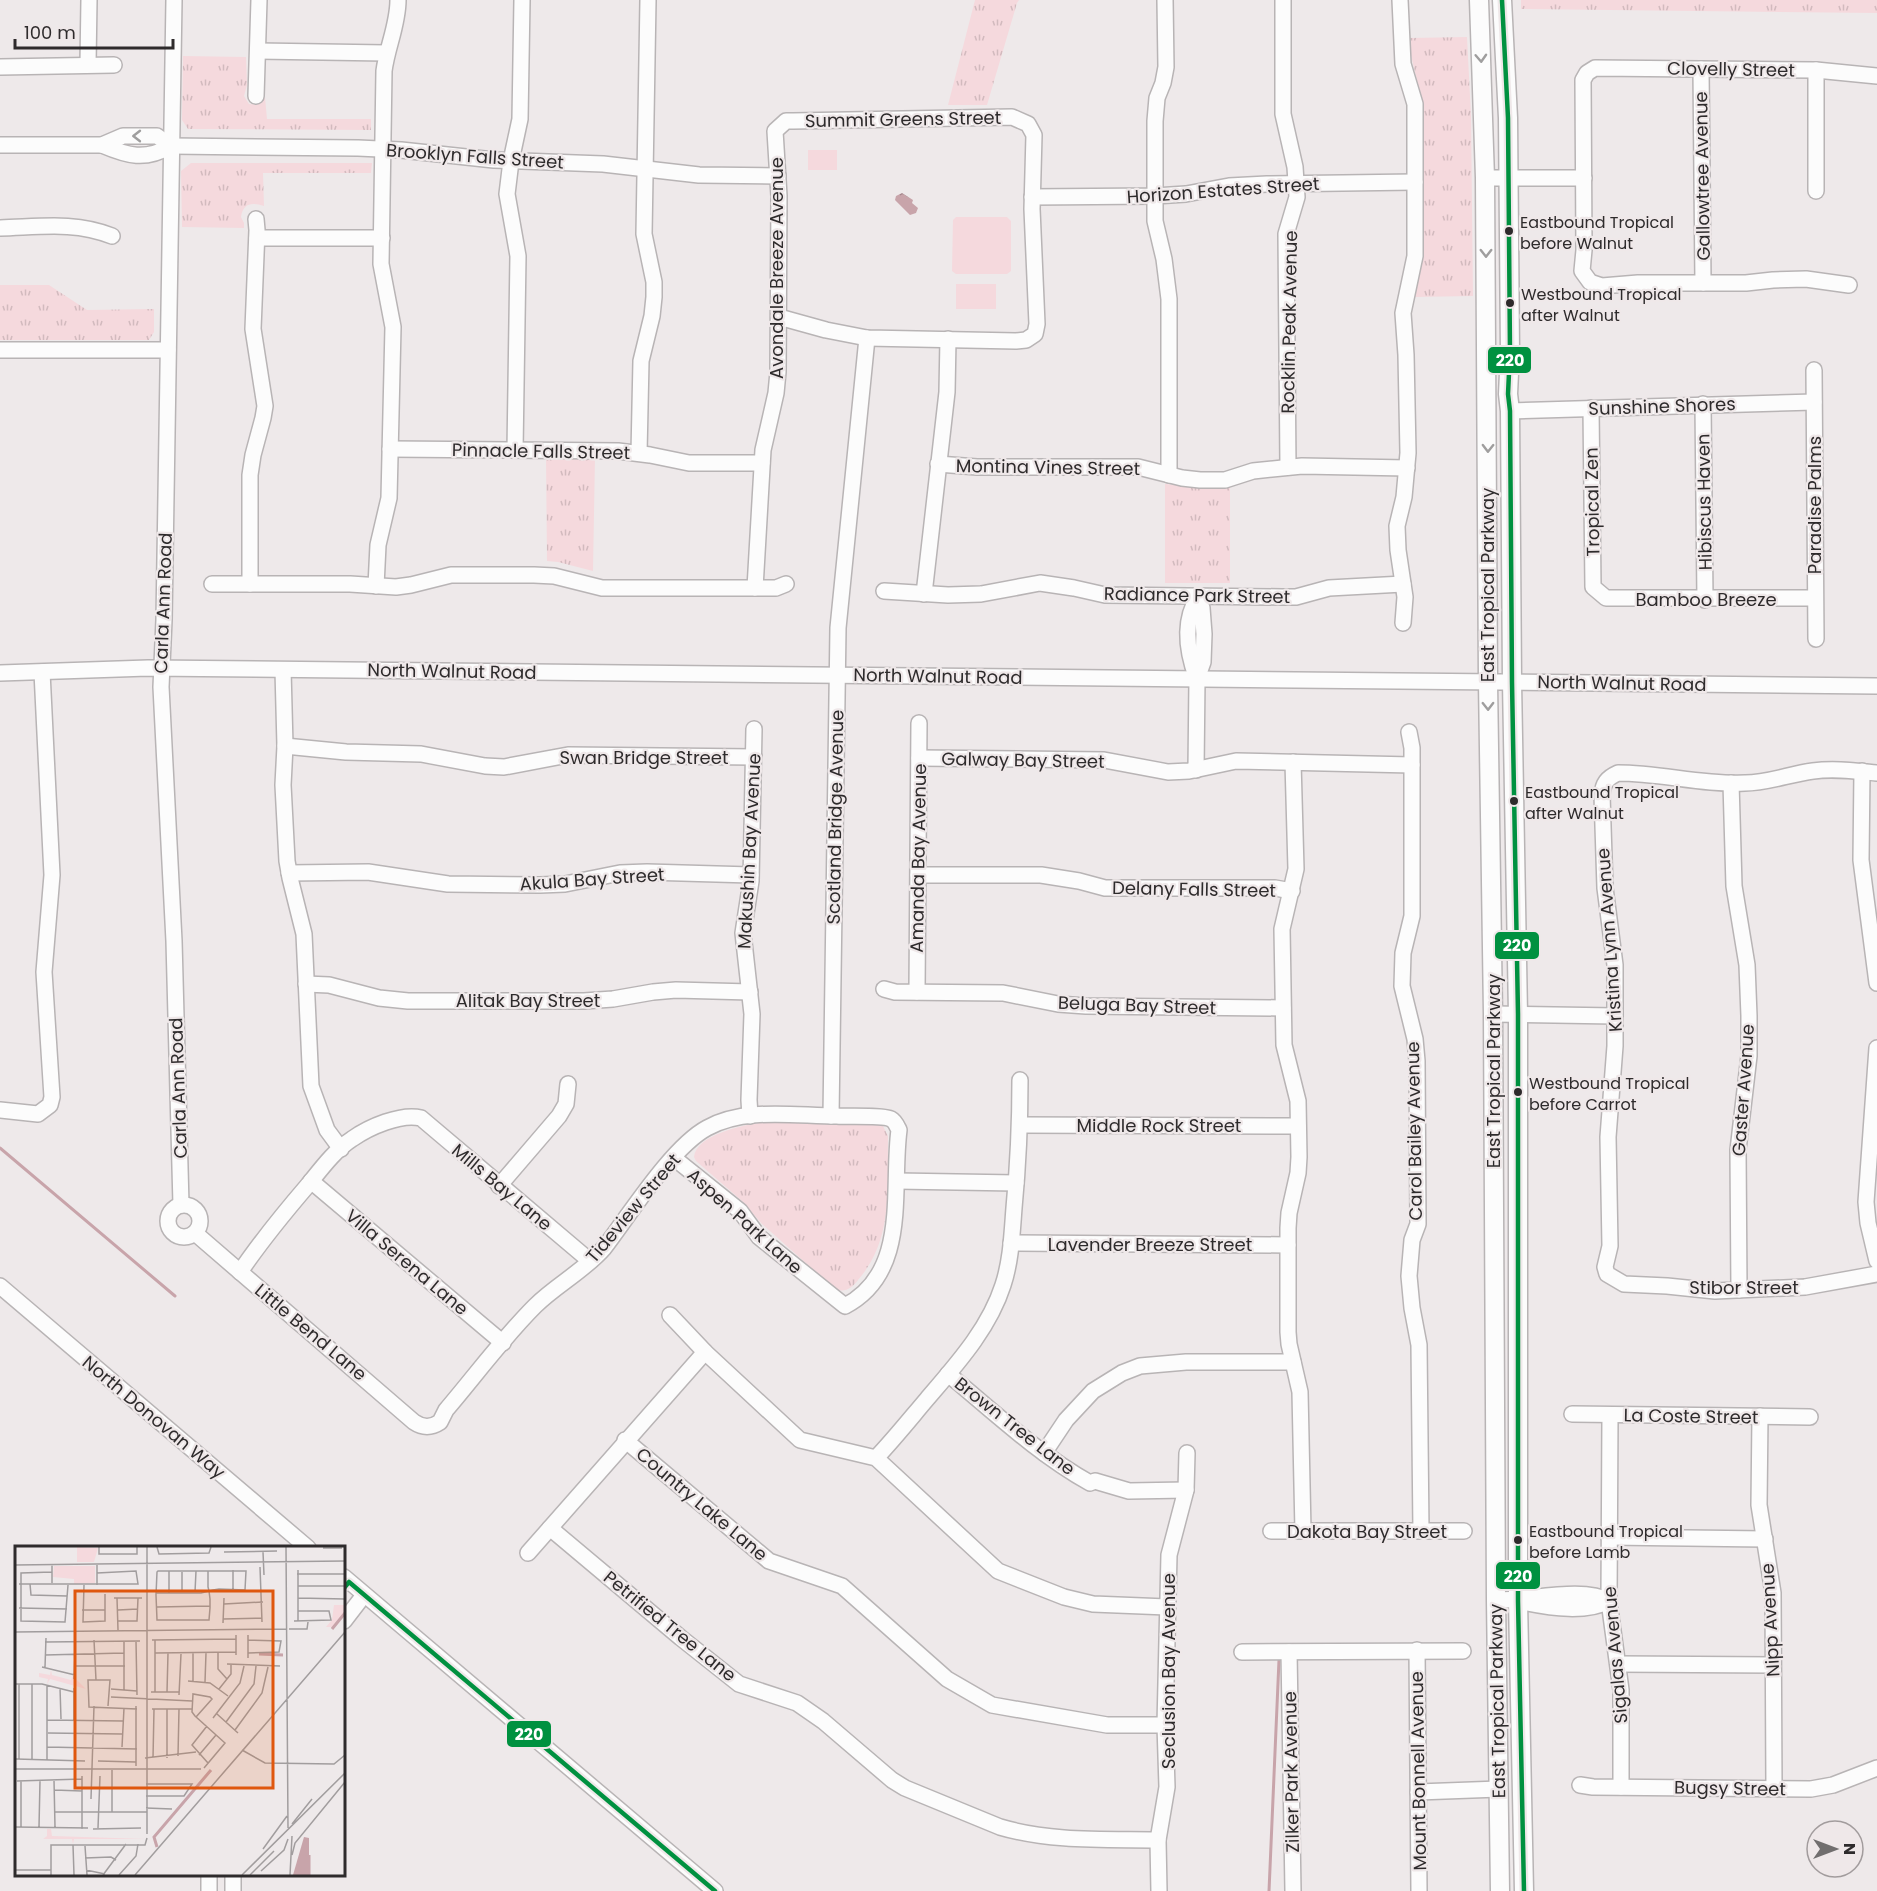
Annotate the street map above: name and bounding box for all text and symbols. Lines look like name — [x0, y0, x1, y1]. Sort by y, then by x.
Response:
scale bar — [15, 12, 172, 50]
text: 100 m — [24, 20, 76, 45]
one-way arrow — [1474, 54, 1487, 63]
street label: Clovelly Street — [1667, 55, 1795, 83]
street label: Gallowtree Avenue — [1688, 91, 1716, 261]
street label: Summit Greens Street — [805, 105, 1001, 133]
one-way arrow — [133, 130, 142, 142]
street label: Brooklyn Falls Street — [385, 137, 565, 175]
street label: Avondale Breeze Avenue — [764, 157, 789, 379]
street label: Horizon Estates Street — [1126, 171, 1320, 209]
place label: Eastbound Tropical before Walnut — [1520, 211, 1674, 255]
marker: Eastbound Tropical before Walnut — [1503, 225, 1515, 237]
street label: Rocklin Peak Avenue — [1275, 230, 1303, 414]
one-way arrow — [1480, 249, 1492, 258]
place label: Westbound Tropical after Walnut — [1521, 283, 1681, 327]
marker: Westbound Tropical after Walnut — [1504, 297, 1516, 309]
line badge: 220 — [1487, 346, 1532, 374]
text: 220 — [1496, 349, 1524, 372]
street label: Sunshine Shores — [1588, 391, 1736, 421]
street label: Hibiscus Haven — [1690, 433, 1718, 571]
street label: Paradise Palms — [1802, 436, 1827, 574]
street label: Pinnacle Falls Street — [452, 437, 630, 465]
one-way arrow — [1481, 444, 1494, 453]
street label: Tropical Zen — [1579, 447, 1605, 557]
street label: Montina Vines Street — [956, 453, 1140, 481]
street label: East Tropical Parkway — [1475, 488, 1500, 682]
street label: Carla Ann Road — [148, 532, 178, 674]
street label: Radiance Park Street — [1104, 581, 1290, 609]
street label: Bamboo Breeze — [1635, 587, 1777, 612]
street label: North Walnut Road — [367, 657, 537, 685]
street label: North Walnut Road — [853, 662, 1023, 690]
street label: North Walnut Road — [1537, 669, 1707, 697]
one-way arrow — [1482, 702, 1494, 711]
street label: Scotland Bridge Avenue — [821, 709, 849, 925]
street label: Swan Bridge Street — [559, 745, 729, 770]
street label: Galway Bay Street — [941, 746, 1105, 774]
street label: Makushin Bay Avenue — [731, 753, 767, 949]
street label: Amanda Bay Avenue — [904, 763, 932, 953]
place label: Eastbound Tropical after Walnut — [1525, 781, 1679, 825]
marker: Eastbound Tropical after Walnut — [1508, 795, 1520, 807]
street label: Kristina Lynn Avenue — [1590, 847, 1628, 1033]
street label: Akula Bay Street — [519, 861, 665, 897]
street label: Delany Falls Street — [1112, 875, 1276, 903]
line badge: 220 — [1494, 931, 1540, 960]
text: 220 — [1503, 934, 1531, 957]
street label: East Tropical Parkway — [1481, 974, 1506, 1168]
street label: Alitak Bay Street — [456, 988, 600, 1013]
street label: Beluga Bay Street — [1058, 990, 1216, 1020]
street label: Carla Ann Road — [163, 1017, 193, 1159]
street label: Gaster Avenue — [1726, 1023, 1760, 1157]
street label: Carol Bailey Avenue — [1400, 1041, 1428, 1221]
place label: Westbound Tropical before Carrot — [1529, 1072, 1689, 1116]
marker: Westbound Tropical before Carrot — [1512, 1086, 1524, 1098]
street label: Middle Rock Street — [1077, 1113, 1241, 1138]
street label: Mills Bay Lane — [447, 1138, 557, 1236]
street label: Tideview Street — [580, 1148, 686, 1268]
street label: Aspen Park Lane — [682, 1162, 808, 1280]
street label: Villa Serena Lane — [340, 1203, 474, 1321]
street label: Lavender Breeze Street — [1048, 1232, 1252, 1257]
street label: Stibor Street — [1689, 1275, 1799, 1300]
street label: Little Bend Lane — [250, 1278, 372, 1386]
street label: North Donovan Way — [77, 1350, 231, 1484]
street label: Brown Tree Lane — [950, 1371, 1080, 1481]
street label: La Coste Street — [1623, 1402, 1759, 1430]
street label: Country Lake Lane — [631, 1442, 773, 1566]
street label: Dakota Bay Street — [1287, 1519, 1447, 1544]
place label: Eastbound Tropical before Lamb — [1529, 1520, 1683, 1564]
marker: Eastbound Tropical before Lamb — [1512, 1534, 1524, 1546]
inset map — [15, 1546, 345, 1876]
line badge: 220 — [1495, 1561, 1541, 1590]
street label: Nipp Avenue — [1755, 1563, 1785, 1677]
street label: Petrified Tree Lane — [598, 1565, 742, 1687]
text: 220 — [1504, 1565, 1532, 1588]
street label: Seclusion Bay Avenue — [1156, 1573, 1181, 1769]
street label: Sigalas Avenue — [1597, 1585, 1633, 1725]
street label: East Tropical Parkway — [1483, 1603, 1511, 1799]
street label: Mount Bonnell Avenue — [1404, 1671, 1432, 1871]
street label: Zilker Park Avenue — [1277, 1691, 1305, 1853]
line badge: 220 — [506, 1720, 552, 1748]
text: 220 — [515, 1723, 543, 1746]
street label: Bugsy Street — [1674, 1775, 1786, 1801]
north arrow — [1805, 1819, 1865, 1879]
text: N — [1838, 1843, 1861, 1855]

